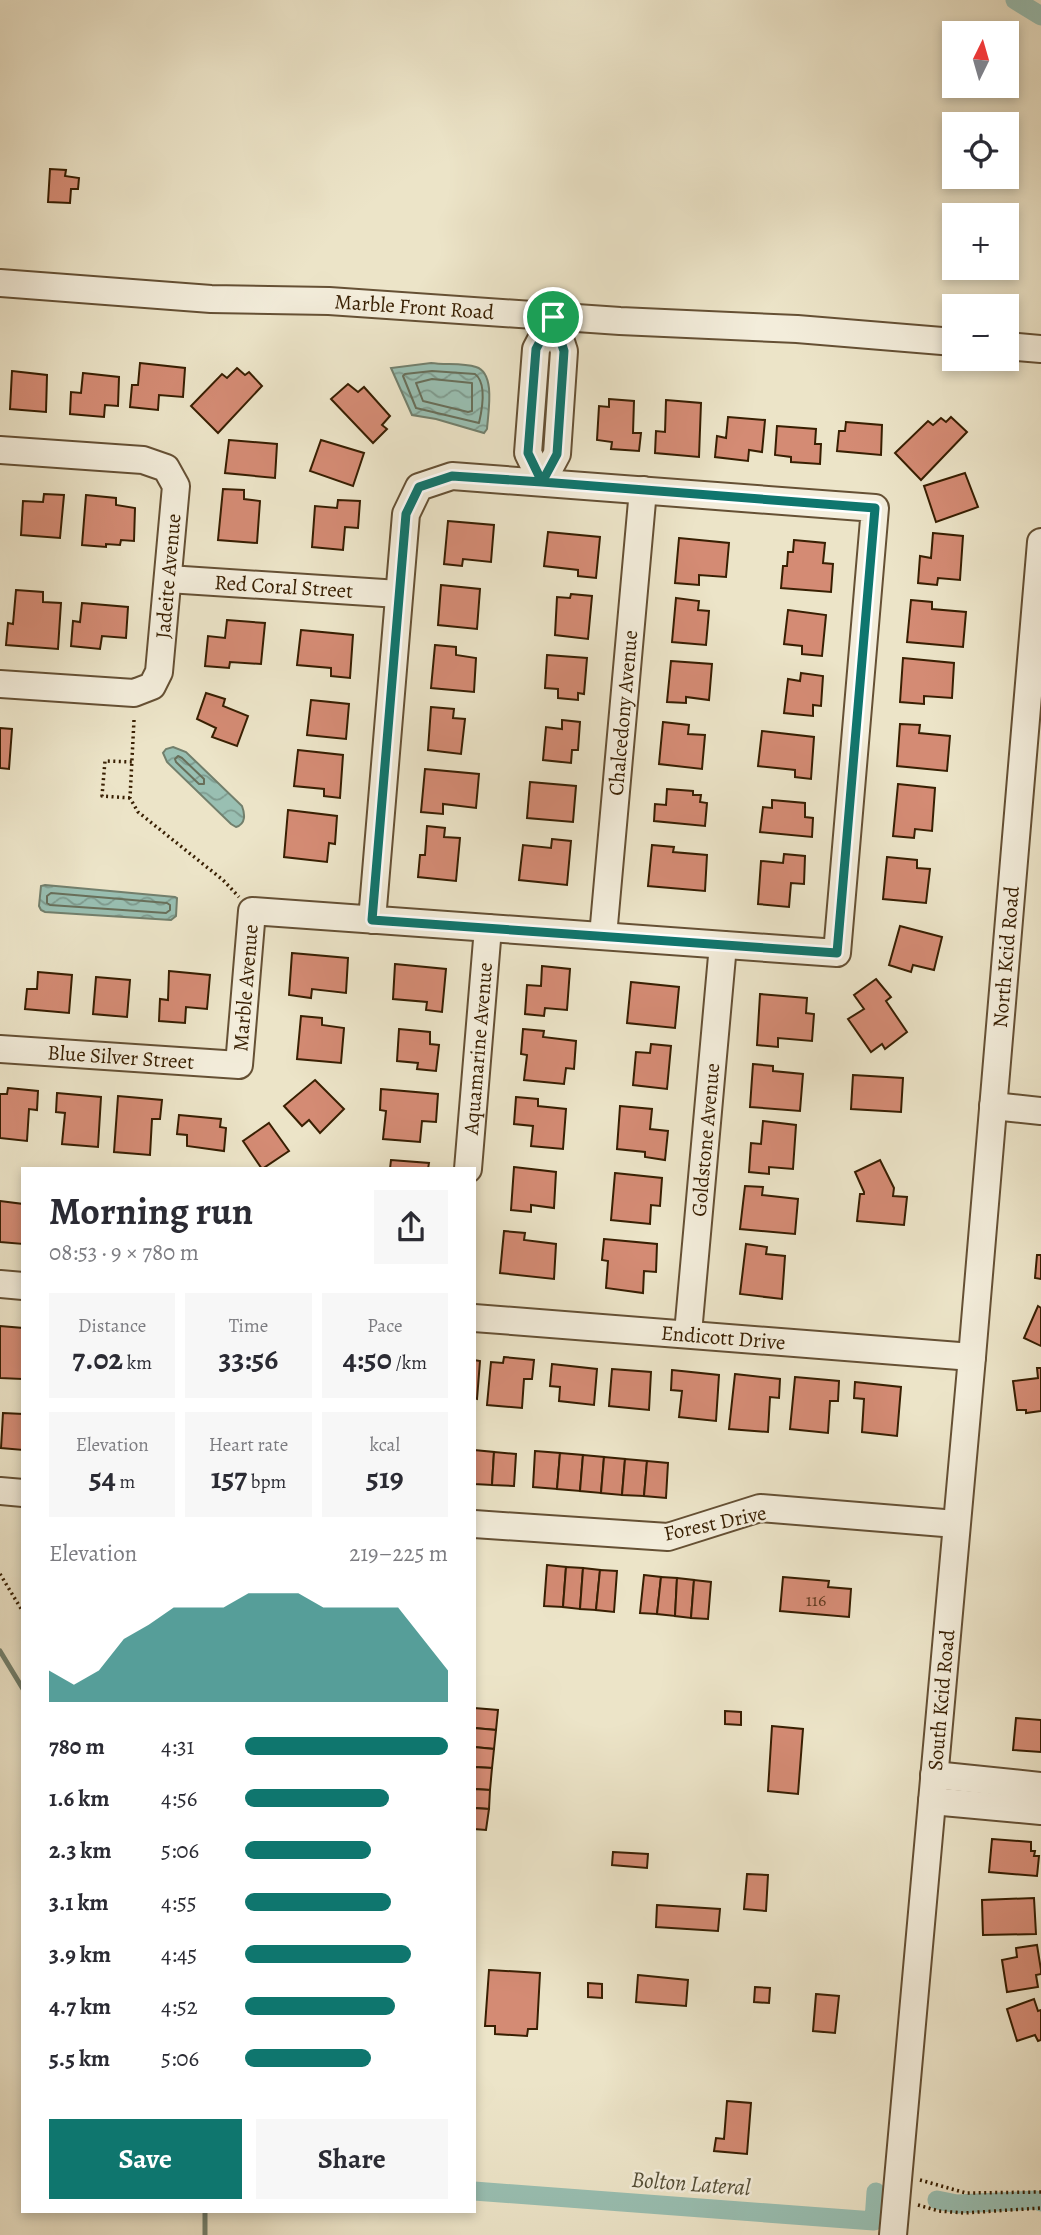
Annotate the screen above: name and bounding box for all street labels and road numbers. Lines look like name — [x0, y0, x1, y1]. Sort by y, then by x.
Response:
street label: Marble Front Road — [333, 287, 496, 326]
street label: Jadeite Avenue — [149, 512, 187, 640]
street label: Red Coral Street — [214, 568, 354, 605]
street label: Chalcedony Avenue — [602, 629, 644, 797]
street label: North Kcid Road — [986, 884, 1026, 1029]
street label: Marble Avenue — [226, 923, 265, 1052]
street label: Aquamarine Avenue — [457, 961, 499, 1137]
street label: Blue Silver Street — [46, 1038, 195, 1076]
street label: Goldstone Avenue — [685, 1062, 726, 1218]
street label: Endicott Drive — [660, 1319, 787, 1356]
street label: Forest Drive — [661, 1498, 769, 1548]
street label: South Kcid Road — [921, 1628, 961, 1772]

